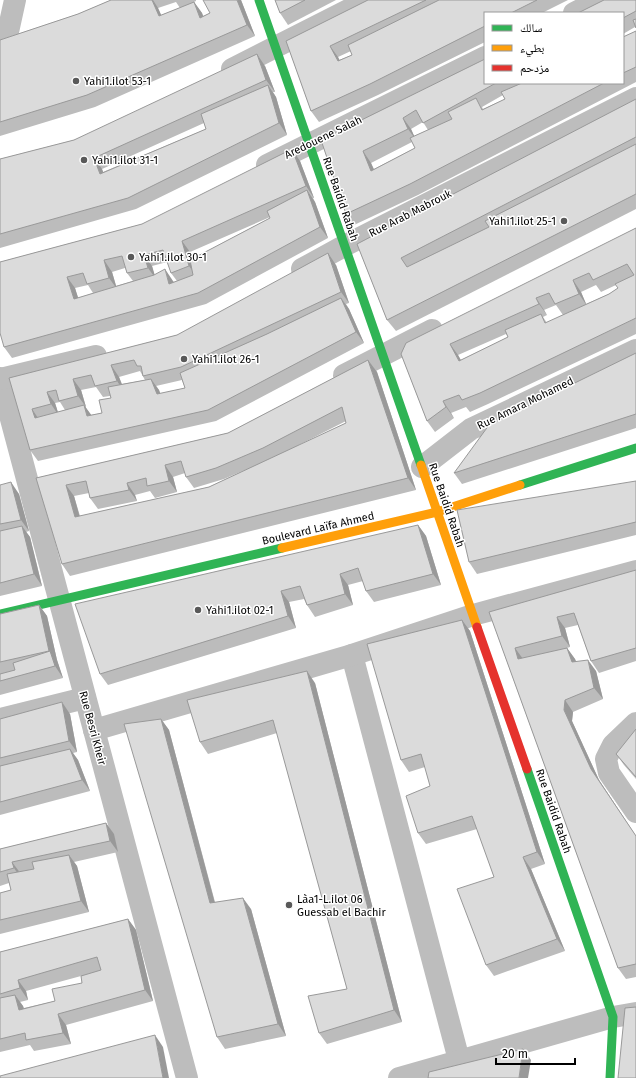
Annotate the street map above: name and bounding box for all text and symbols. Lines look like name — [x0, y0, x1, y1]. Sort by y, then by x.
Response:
legend — [484, 12, 624, 84]
text: سالك — [520, 21, 542, 35]
text: بطيء — [520, 41, 544, 58]
text: مزدحم — [520, 61, 549, 76]
place label: Yahi1.ilot 53-1 — [84, 75, 151, 88]
marker: Yahi1.ilot 53-1 — [71, 76, 81, 86]
street label: Aredouene Salah — [282, 113, 364, 162]
place label: Yahi1.ilot 31-1 — [92, 154, 158, 167]
marker: Yahi1.ilot 31-1 — [79, 155, 89, 165]
street label: Rue Baidid Rabah — [320, 155, 361, 243]
street label: Rue Arab Mabrouk — [367, 187, 454, 240]
place label: Yahi1.ilot 25-1 — [489, 215, 556, 228]
marker: Yahi1.ilot 25-1 — [559, 216, 569, 226]
place label: Yahi1.ilot 30-1 — [139, 251, 207, 264]
marker: Yahi1.ilot 30-1 — [126, 252, 136, 262]
place label: Yahi1.ilot 26-1 — [192, 353, 259, 366]
marker: Yahi1.ilot 26-1 — [179, 354, 189, 364]
street label: Rue Amara Mohamed — [475, 374, 576, 432]
street label: Rue Baidid Rabah — [426, 461, 467, 549]
street label: Boulevard Laïfa Ahmed — [261, 509, 376, 548]
place label: Yahi1.ilot 02-1 — [206, 604, 274, 617]
marker: Yahi1.ilot 02-1 — [193, 605, 203, 615]
street label: Rue Besri Kheir — [76, 690, 109, 767]
street label: Rue Baidid Rabah — [533, 767, 574, 855]
place label: Làa1-L.ilot 06 Guessab el Bachir — [297, 893, 386, 919]
marker: Làa1-L.ilot 06 Guessab el Bachir — [284, 900, 294, 910]
scale bar — [496, 1040, 575, 1066]
text: 20 m — [502, 1047, 528, 1061]

